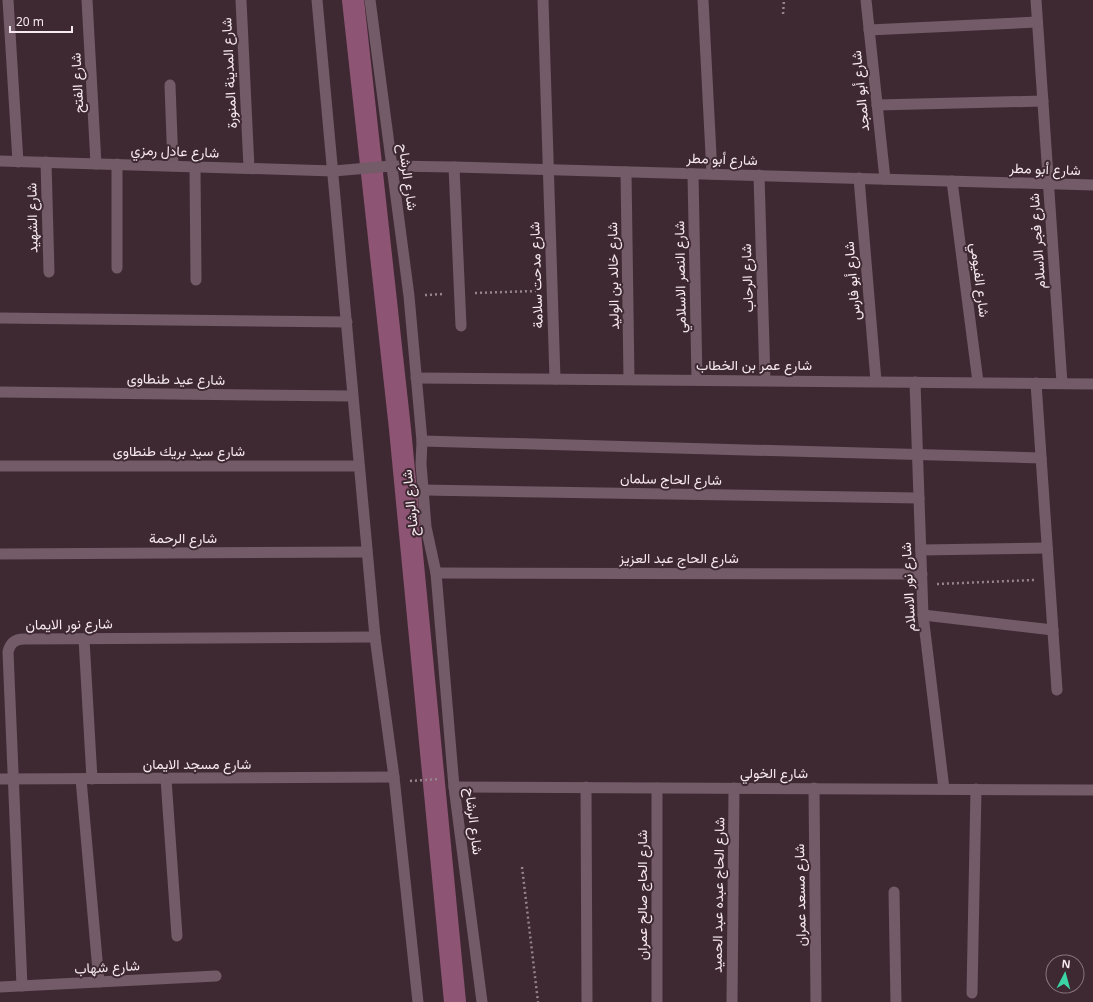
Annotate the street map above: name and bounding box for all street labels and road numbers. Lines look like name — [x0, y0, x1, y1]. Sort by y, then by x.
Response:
street label: شارع المدينة المنورة — [216, 17, 243, 129]
street label: شارع أبو المجد — [846, 49, 875, 132]
street label: شارع الفتح — [65, 52, 90, 114]
street label: شارع عادل رمزي — [130, 139, 220, 165]
street label: شارع الرشاح — [392, 142, 423, 212]
street label: شارع أبو مطر — [685, 148, 758, 171]
street label: شارع أبو مطر — [1008, 158, 1081, 181]
street label: شارع الشهيد — [21, 183, 44, 253]
street label: شارع فجر الاسلام — [1024, 192, 1051, 289]
street label: شارع مدحت سلامة — [524, 221, 549, 329]
street label: شارع النصر الاسلامي — [669, 221, 693, 333]
street label: شارع خالد بن الوليد — [602, 222, 625, 330]
street label: شارع أبو فارس — [839, 241, 866, 321]
street label: شارع الفيومي — [964, 242, 994, 319]
street label: شارع الرحاب — [736, 243, 759, 313]
street label: شارع عمر بن الخطاب — [696, 355, 812, 376]
street label: شارع عيد طنطاوى — [127, 368, 225, 391]
street label: شارع سيد بريك طنطاوى — [113, 441, 245, 462]
street label: شارع الرشاح — [397, 468, 424, 538]
street label: شارع الحاج سلمان — [620, 468, 722, 491]
street label: شارع الرحمة — [149, 528, 217, 549]
street label: شارع نور الاسلام — [896, 542, 921, 632]
street label: شارع الحاج عبد العزيز — [618, 548, 739, 569]
street label: شارع نور الايمان — [25, 613, 113, 636]
street label: شارع مسجد الايمان — [143, 754, 251, 775]
street label: شارع الخولي — [740, 763, 808, 785]
street label: شارع الرشاح — [459, 786, 488, 856]
street label: شارع الحاج عبده عبد الحميد — [707, 817, 730, 973]
street label: شارع الحاج صالح عمران — [632, 830, 653, 960]
street label: شارع مسعد عمران — [789, 843, 812, 947]
street label: شارع شهاب — [74, 955, 140, 980]

